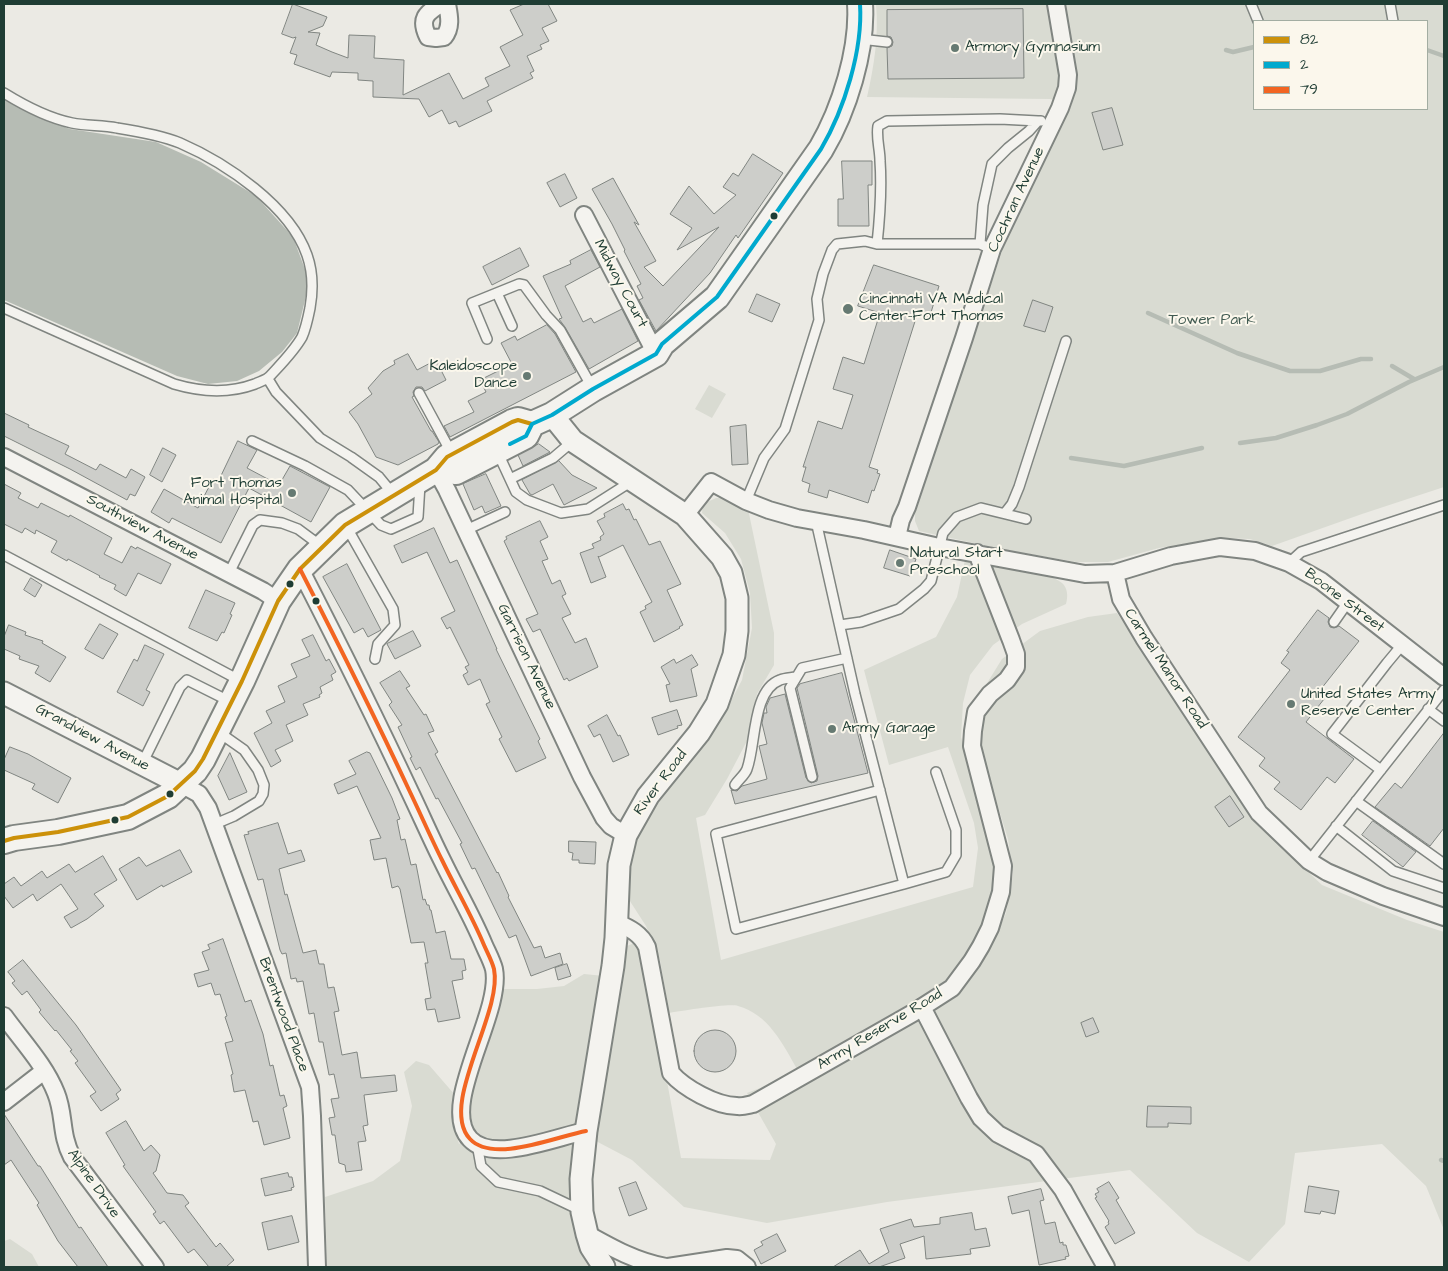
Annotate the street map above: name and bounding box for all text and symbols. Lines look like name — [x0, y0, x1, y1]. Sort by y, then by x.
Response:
legend — [1253, 20, 1428, 110]
text: 82 — [1300, 29, 1318, 50]
place label: Armory Gymnasium — [965, 39, 1100, 57]
marker: Armory Gymnasium — [949, 42, 961, 54]
text: 2 — [1300, 54, 1309, 75]
text: 79 — [1300, 79, 1318, 100]
street label: Cochran Avenue — [985, 144, 1049, 256]
unlabelled marker — [769, 211, 779, 221]
street label: Midway Court — [589, 237, 651, 331]
place label: Cincinnati VA Medical Center-Fort Thomas — [859, 291, 1004, 326]
marker: Cincinnati VA Medical Center-Fort Thomas — [841, 302, 855, 316]
park label: Tower Park — [1169, 312, 1255, 330]
place label: Kaleidoscope Dance — [429, 358, 517, 393]
marker: Kaleidoscope Dance — [521, 370, 533, 382]
place label: Fort Thomas Animal Hospital — [183, 475, 282, 510]
marker: Fort Thomas Animal Hospital — [286, 487, 298, 499]
street label: Southview Avenue — [83, 491, 201, 565]
place label: Natural Start Preschool — [910, 545, 1003, 580]
marker: Natural Start Preschool — [894, 557, 906, 569]
street label: Boone Street — [1300, 565, 1388, 637]
unlabelled marker — [285, 579, 295, 589]
unlabelled marker — [311, 596, 321, 606]
street label: Garrison Avenue — [493, 601, 559, 713]
street label: Carmel Manor Road — [1119, 606, 1211, 732]
place label: United States Army Reserve Center — [1301, 686, 1436, 721]
marker: United States Army Reserve Center — [1285, 698, 1297, 710]
street label: Grandview Avenue — [32, 700, 152, 776]
place label: Army Garage — [842, 720, 936, 738]
marker: Army Garage — [826, 723, 838, 735]
street label: River Road — [630, 747, 692, 819]
unlabelled marker — [165, 789, 175, 799]
unlabelled marker — [110, 815, 120, 825]
street label: Brentwood Place — [254, 955, 312, 1075]
street label: Army Reserve Road — [814, 985, 946, 1075]
street label: Alpine Drive — [63, 1146, 123, 1222]

